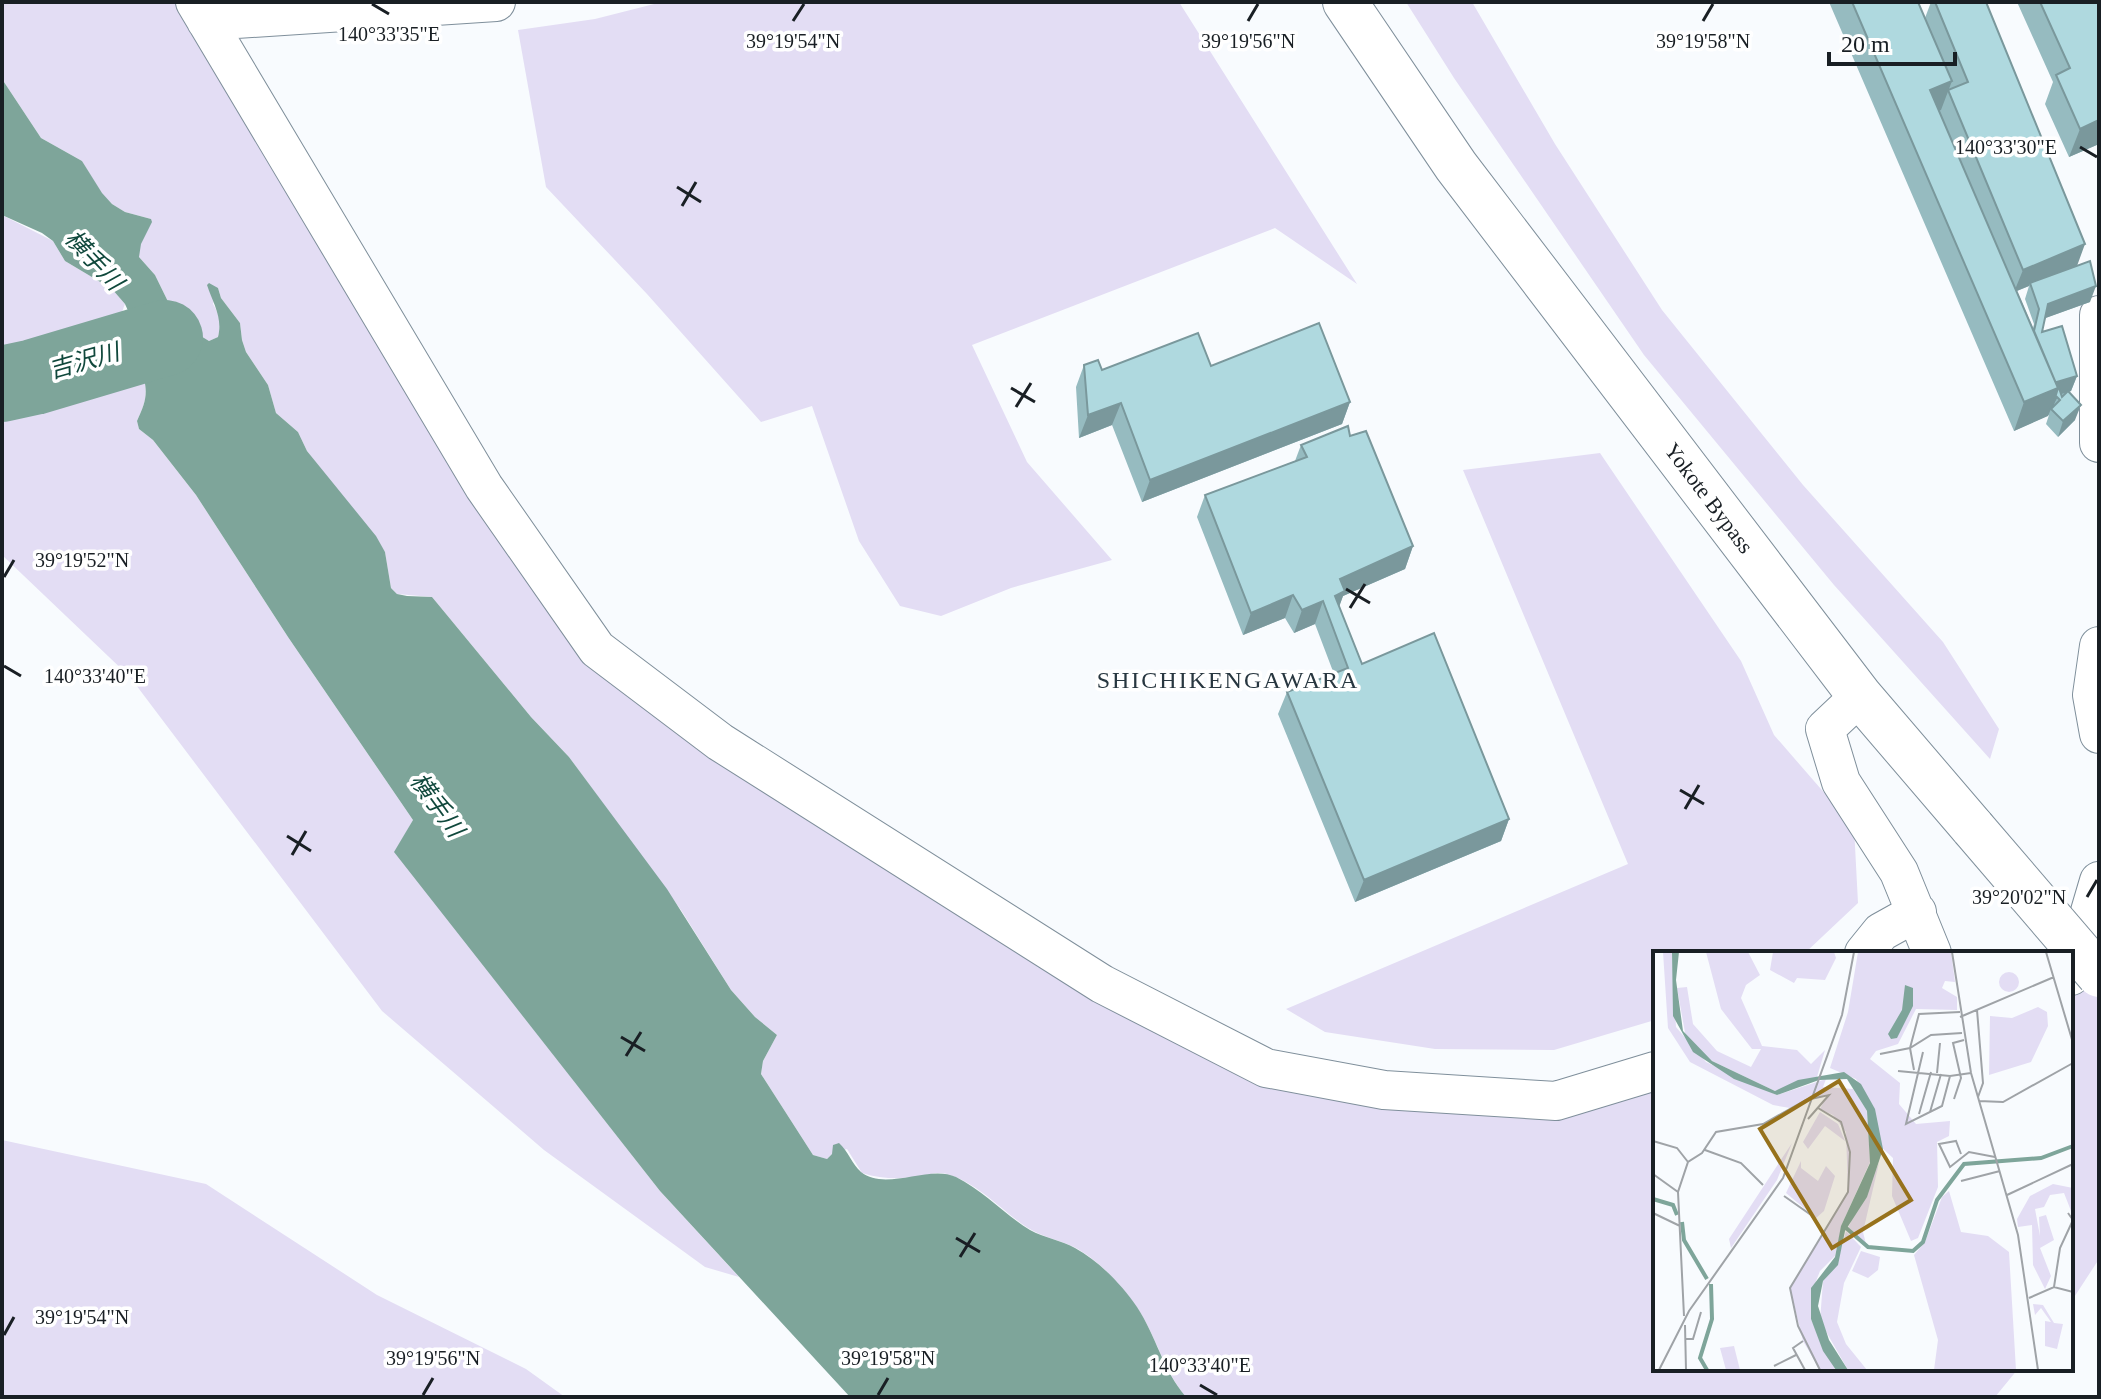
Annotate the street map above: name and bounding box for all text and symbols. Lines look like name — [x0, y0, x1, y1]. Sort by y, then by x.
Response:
scale bar — [1829, 16, 1955, 66]
text: 140°33'35"E — [338, 23, 440, 45]
text: 39°19'54"N — [746, 30, 840, 52]
text: 39°19'56"N — [1201, 30, 1295, 52]
text: 39°19'58"N — [1656, 30, 1750, 52]
text: 20 m — [1841, 31, 1890, 57]
text: 140°33'30"E — [1955, 136, 2057, 158]
water label: 横手川 — [60, 225, 130, 297]
water label: 吉沢川 — [46, 338, 125, 383]
street label: Yokote Bypass — [1659, 438, 1759, 558]
text: 39°19'52"N — [35, 549, 129, 571]
text: 140°33'40"E — [44, 665, 146, 687]
district label: SHICHIKENGAWARA — [1097, 667, 1359, 693]
water label: 横手川 — [405, 768, 470, 844]
text: 39°20'02"N — [1972, 886, 2066, 908]
inset map — [1653, 951, 2073, 1371]
text: 39°19'54"N — [35, 1306, 129, 1328]
text: 39°19'56"N — [386, 1347, 480, 1369]
text: 39°19'58"N — [841, 1347, 935, 1369]
text: 140°33'40"E — [1149, 1354, 1251, 1376]

